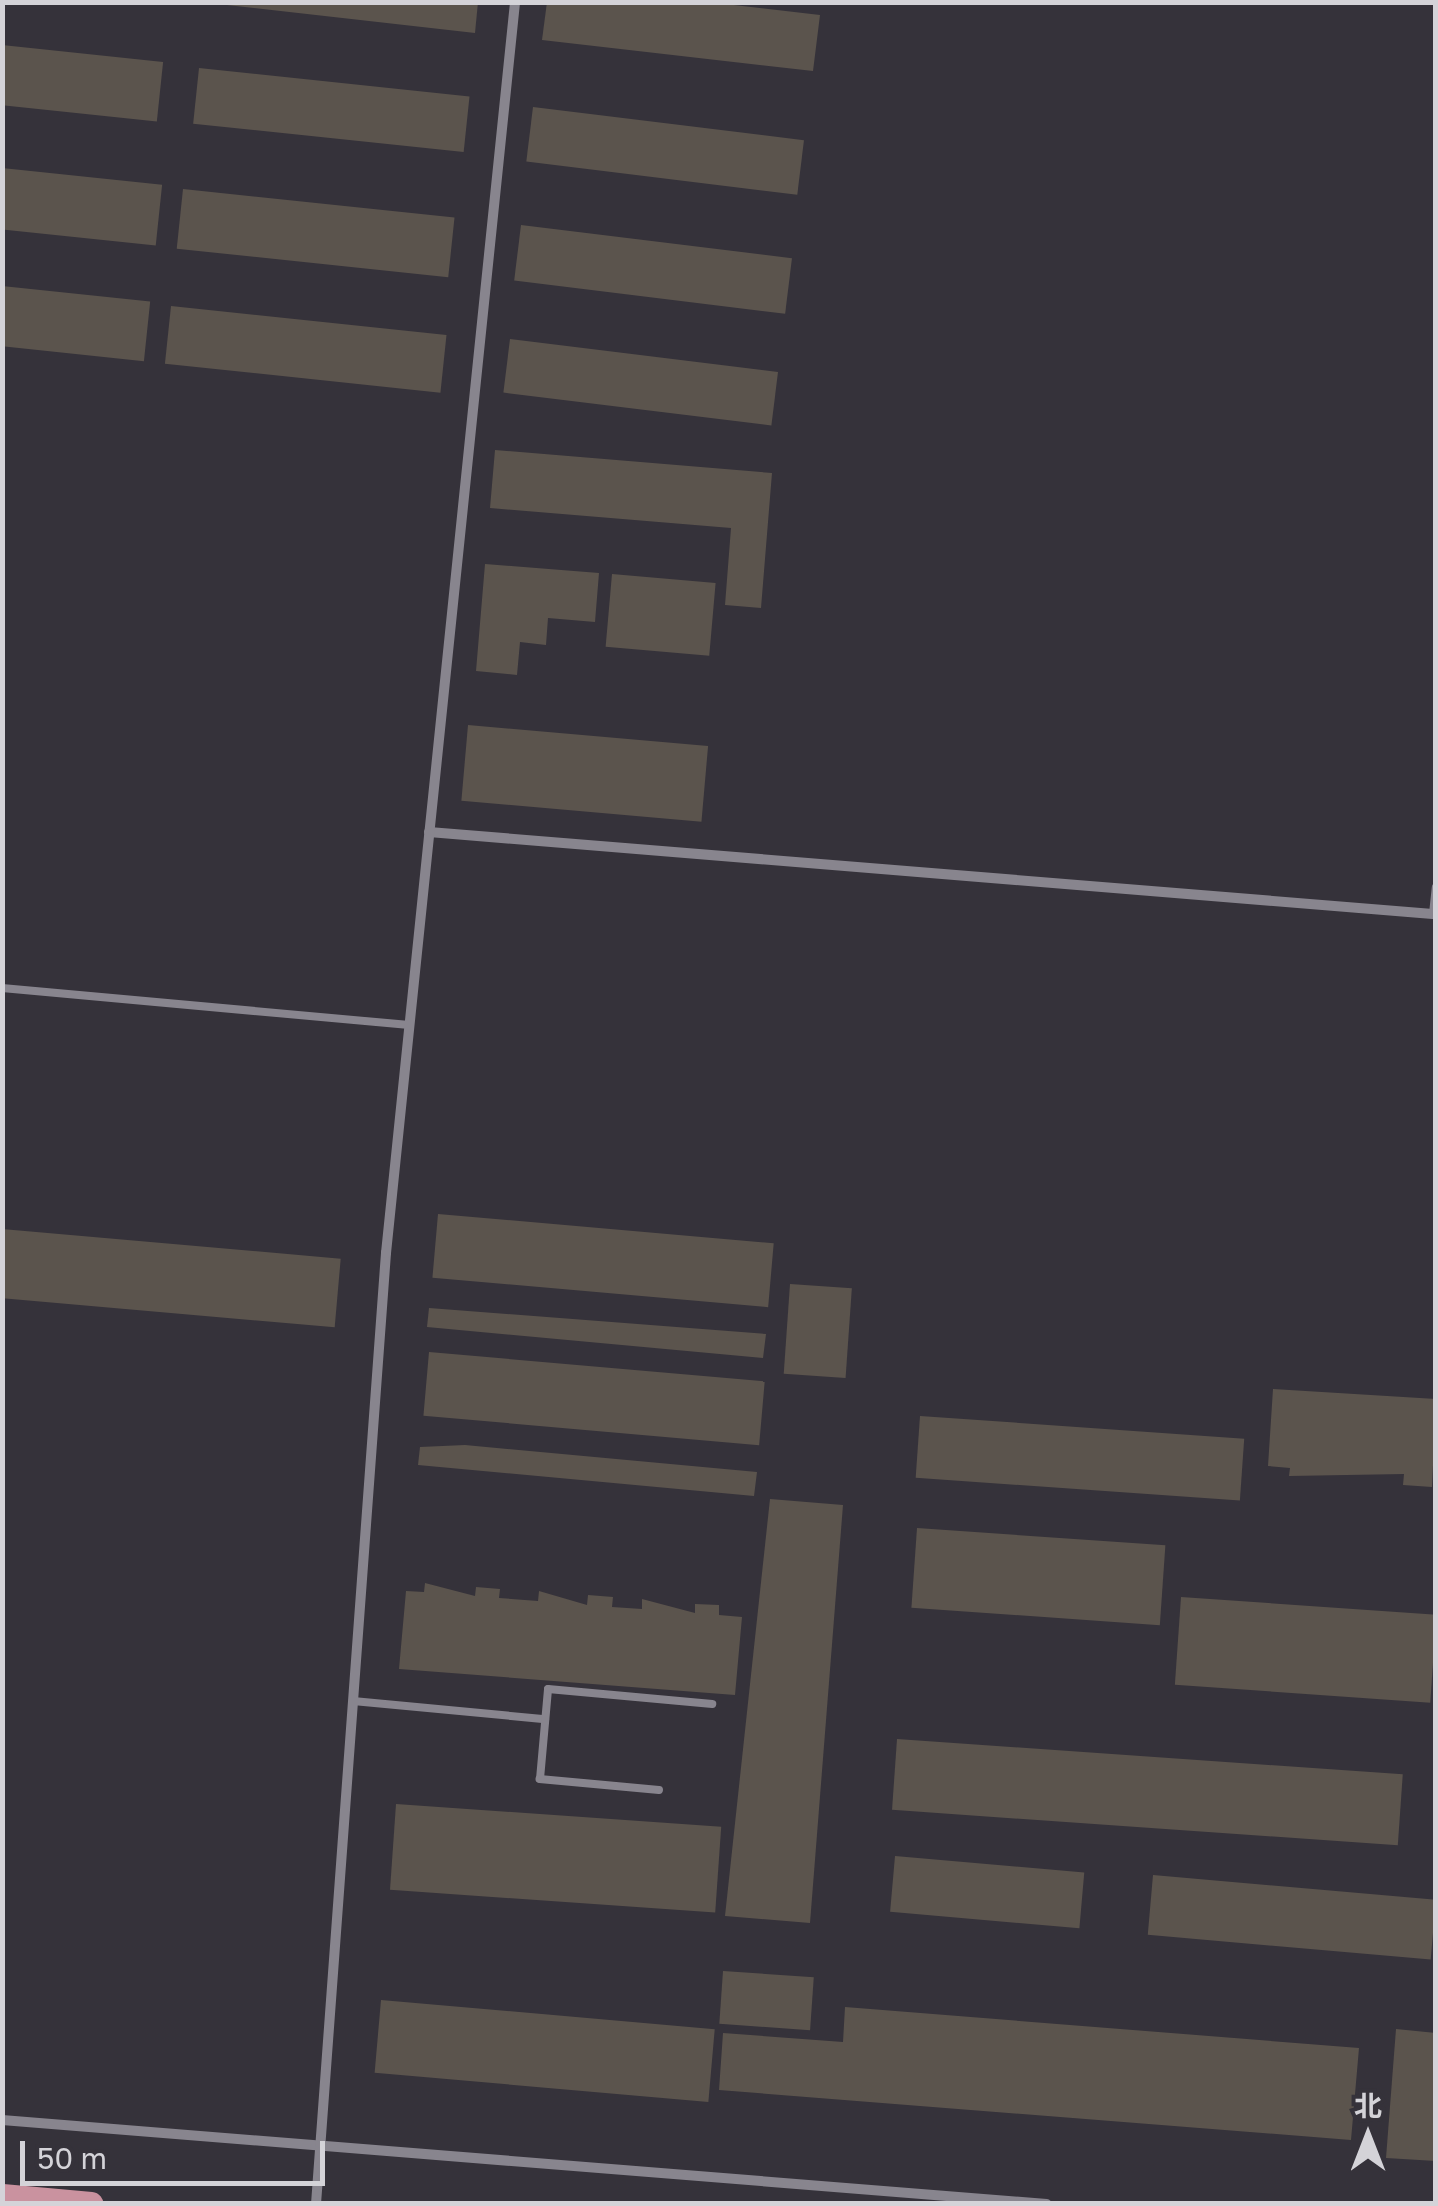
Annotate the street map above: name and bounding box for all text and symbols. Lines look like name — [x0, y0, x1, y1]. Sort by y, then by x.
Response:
north arrow — [1318, 2086, 1418, 2186]
text: 北 — [1354, 2089, 1382, 2122]
scale bar — [25, 2121, 330, 2183]
text: 50 m — [37, 2140, 107, 2176]

